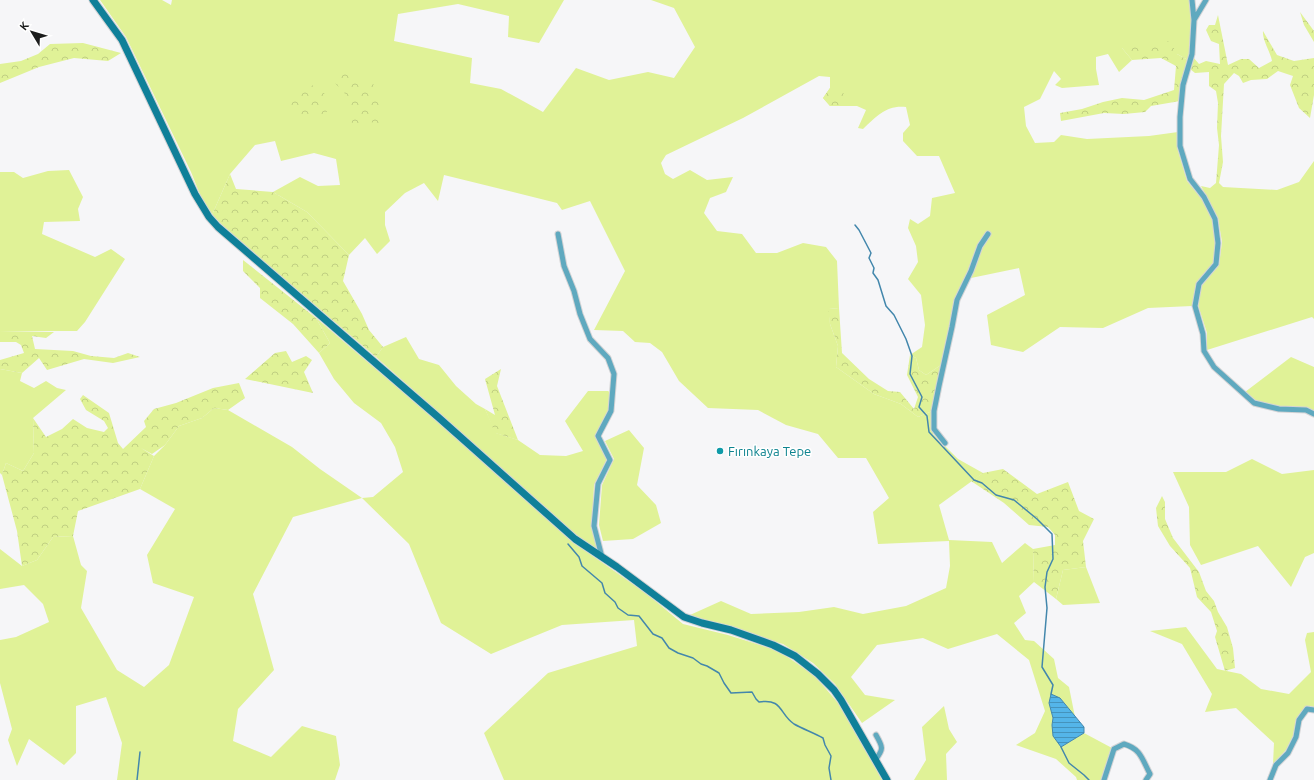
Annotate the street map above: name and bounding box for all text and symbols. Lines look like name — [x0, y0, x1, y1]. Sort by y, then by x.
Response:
north arrow — [12, 12, 52, 52]
text: K — [17, 19, 32, 32]
place label: Fırınkaya Tepe — [728, 444, 811, 458]
marker: Fırınkaya Tepe — [715, 446, 725, 456]

